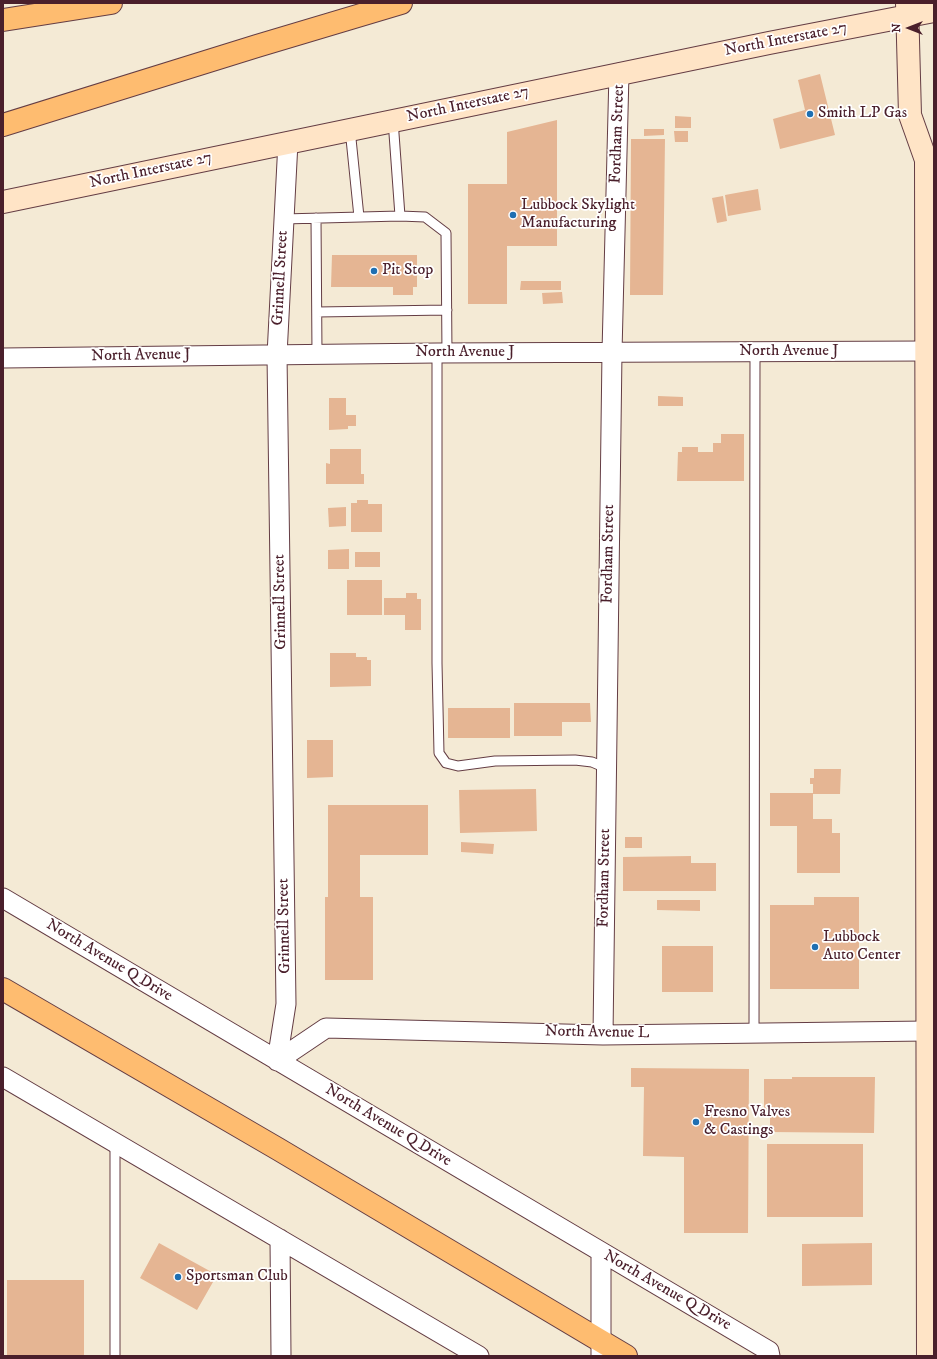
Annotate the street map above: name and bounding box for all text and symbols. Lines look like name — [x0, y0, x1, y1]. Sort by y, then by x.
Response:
north arrow — [889, 8, 929, 48]
street label: North Interstate 27 — [723, 19, 849, 61]
text: N — [890, 23, 904, 33]
street label: North Interstate 27 — [405, 83, 531, 127]
street label: Fordham Street — [607, 84, 629, 184]
place label: Smith LP Gas — [818, 104, 907, 124]
marker: Smith LP Gas — [805, 109, 815, 119]
street label: North Interstate 27 — [88, 149, 214, 193]
place label: Lubbock Skylight Manufacturing — [521, 196, 635, 234]
marker: Lubbock Skylight Manufacturing — [508, 210, 518, 220]
street label: Grinnell Street — [269, 230, 293, 326]
place label: Pit Stop — [382, 261, 433, 281]
marker: Pit Stop — [369, 266, 379, 276]
street label: North Avenue J — [739, 342, 839, 362]
street label: North Avenue J — [415, 343, 515, 363]
street label: North Avenue J — [91, 346, 191, 366]
street label: Fordham Street — [599, 504, 619, 604]
street label: Grinnell Street — [271, 554, 291, 650]
street label: Fordham Street — [595, 828, 615, 928]
street label: Grinnell Street — [275, 878, 295, 974]
street label: North Avenue Q Drive — [42, 916, 176, 1006]
place label: Lubbock Auto Center — [823, 928, 900, 966]
marker: Lubbock Auto Center — [810, 942, 820, 952]
street label: North Avenue L — [545, 1022, 649, 1044]
street label: North Avenue Q Drive — [321, 1081, 455, 1171]
place label: Fresno Valves & Castings — [704, 1103, 790, 1141]
marker: Fresno Valves & Castings — [691, 1117, 701, 1127]
street label: North Avenue Q Drive — [600, 1247, 734, 1335]
place label: Sportsman Club — [186, 1267, 288, 1287]
marker: Sportsman Club — [173, 1272, 183, 1282]

